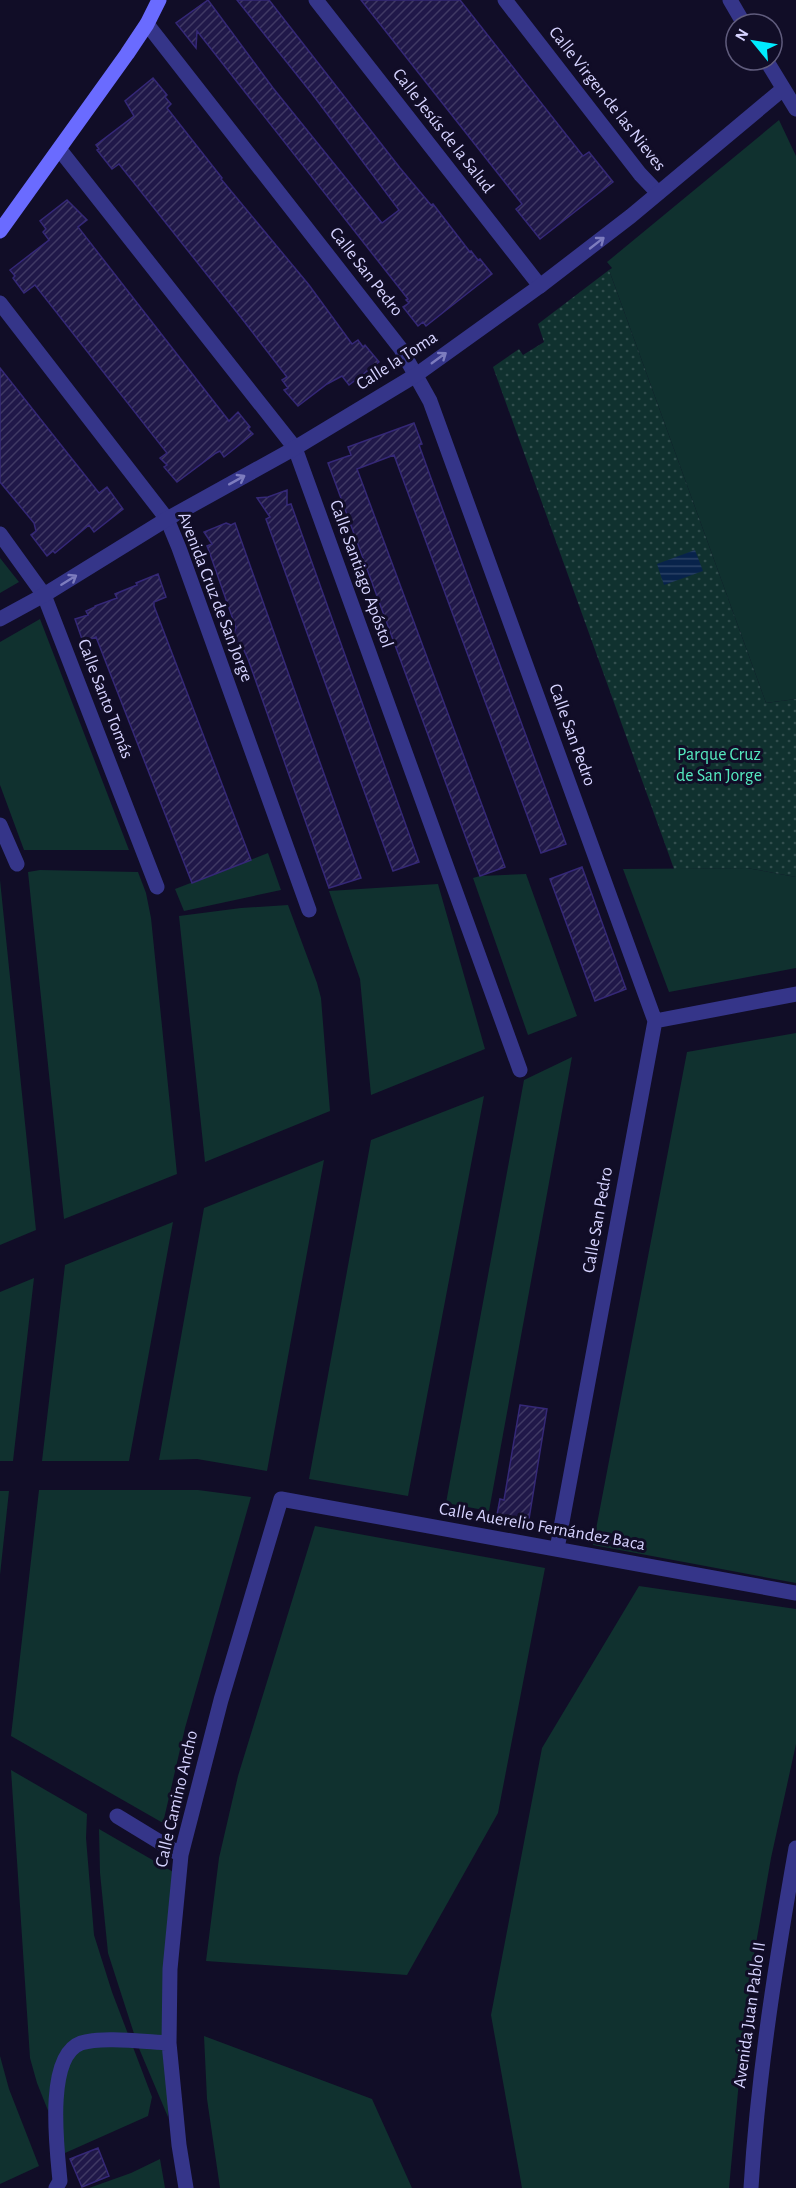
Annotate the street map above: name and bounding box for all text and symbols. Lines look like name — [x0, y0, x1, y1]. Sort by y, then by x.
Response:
north arrow — [724, 12, 784, 72]
street label: Calle Virgen de las Nieves — [545, 23, 669, 175]
text: N — [732, 26, 752, 44]
street label: Calle Jesús de la Salud — [389, 65, 497, 197]
street label: Calle San Pedro — [326, 224, 406, 320]
one-way arrow — [588, 236, 604, 249]
street label: Calle la Toma — [353, 328, 441, 394]
one-way arrow — [431, 352, 447, 364]
one-way arrow — [227, 474, 245, 485]
street label: Calle Santiago Apóstol — [326, 498, 396, 650]
street label: Avenida Cruz de San Jorge — [174, 510, 256, 684]
one-way arrow — [60, 574, 77, 586]
street label: Calle Santo Tomás — [74, 637, 136, 761]
street label: Calle San Pedro — [545, 682, 599, 789]
park label: Parque Cruz de San Jorge — [676, 746, 762, 785]
street label: Calle San Pedro — [580, 1165, 616, 1274]
street label: Calle Auerelio Fernández Baca — [437, 1500, 647, 1554]
street label: Calle Camino Ancho — [153, 1729, 202, 1869]
street label: Avenida Juan Pablo II — [731, 1941, 769, 2089]

